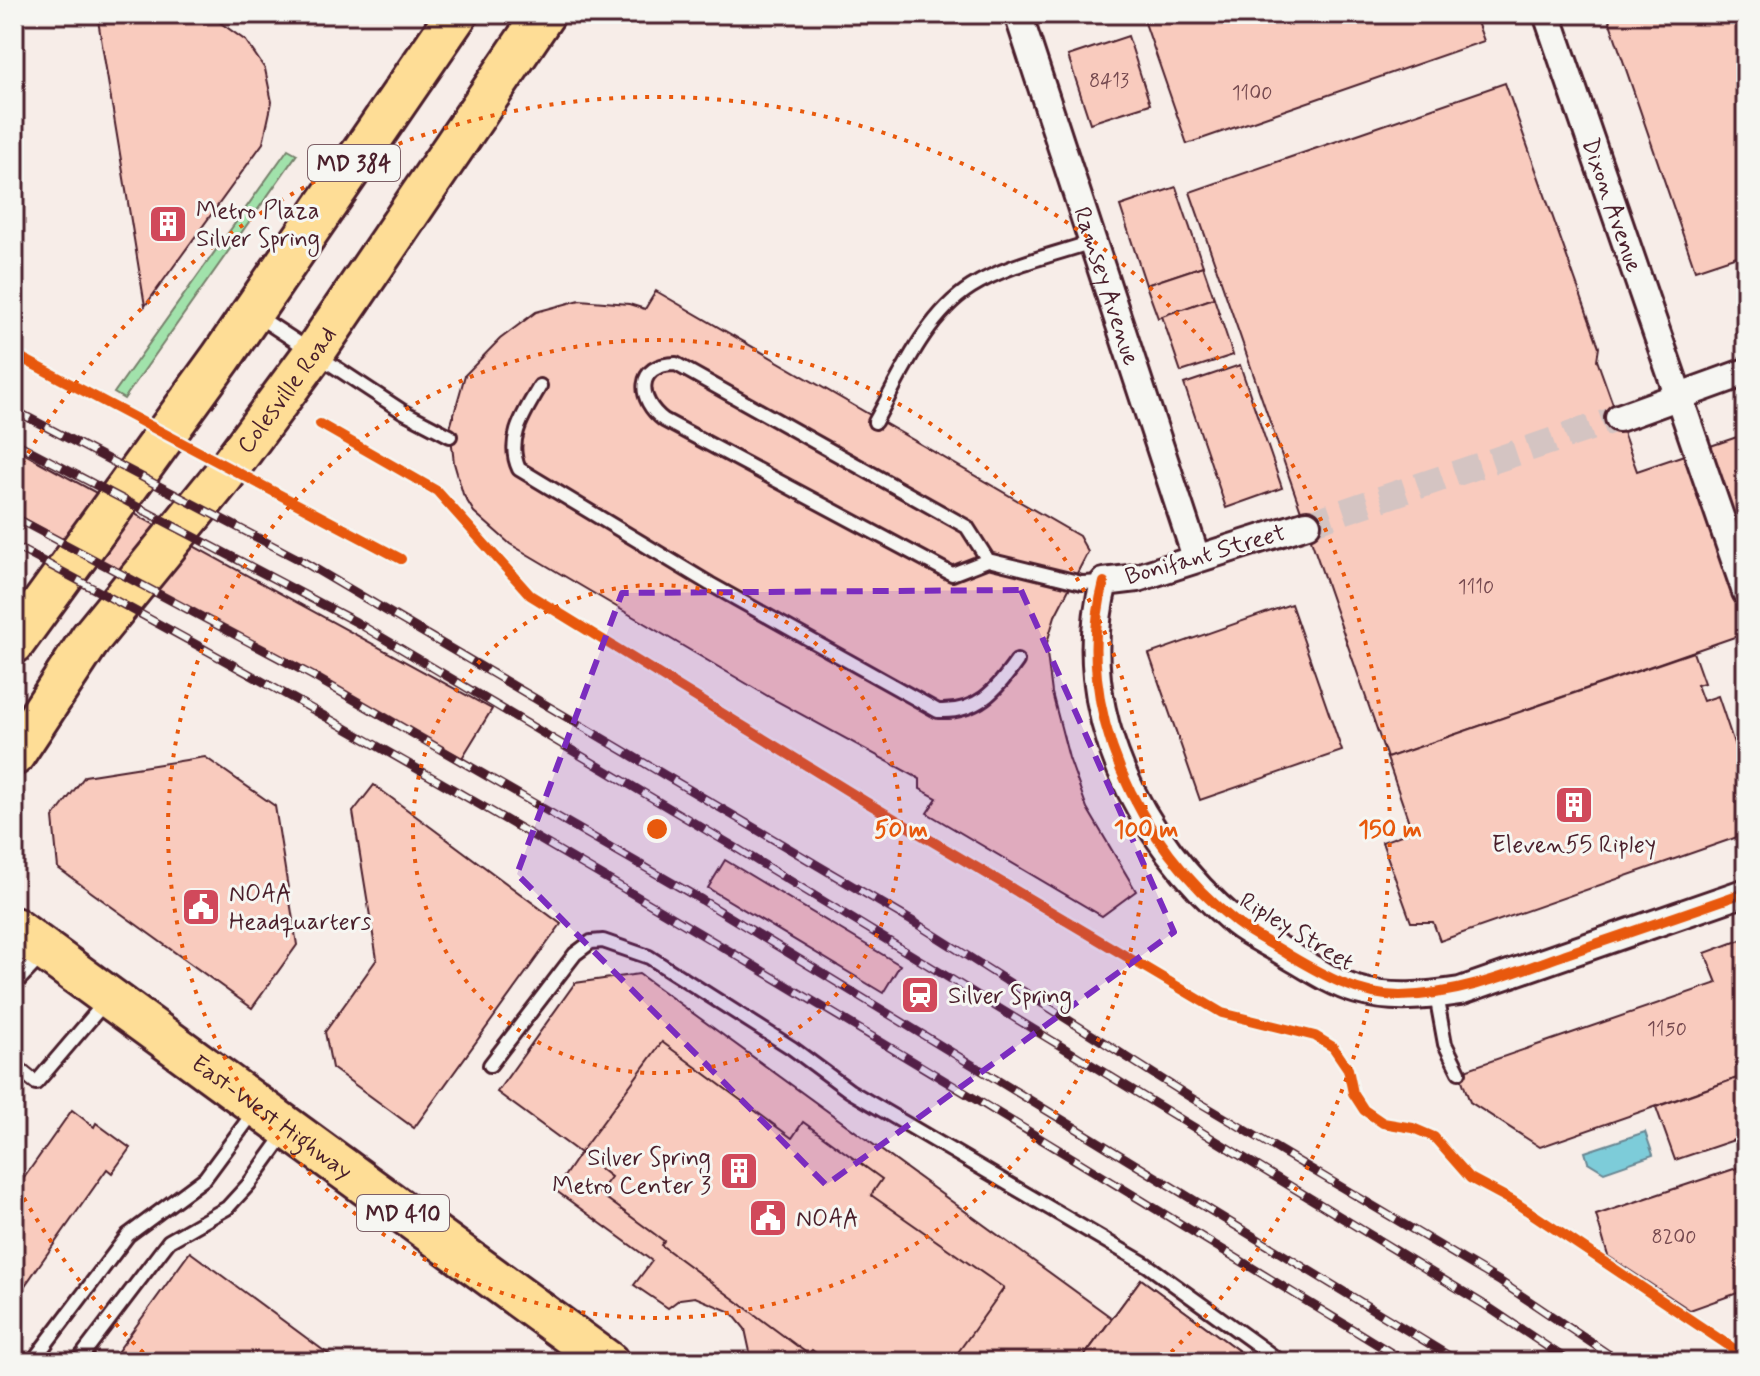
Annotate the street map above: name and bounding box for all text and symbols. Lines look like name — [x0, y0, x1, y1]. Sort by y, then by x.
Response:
house number: 8413 — [1089, 68, 1129, 95]
house number: 1100 — [1232, 80, 1272, 107]
street label: Dixon Avenue — [1574, 134, 1649, 277]
road number: MD 384 — [308, 145, 400, 181]
place label: Metro Plaza Silver Spring — [196, 196, 320, 257]
building icon: Metro Plaza Silver Spring — [147, 203, 189, 245]
street label: Ramsey Avenue — [1065, 203, 1146, 369]
street label: Colesville Road — [231, 321, 344, 460]
street label: Bonifant Street — [1122, 518, 1289, 593]
house number: 1110 — [1458, 574, 1494, 601]
building icon: Eleven55 Ripley — [1553, 784, 1595, 826]
centre of rings — [643, 815, 671, 843]
text: 50 m — [874, 815, 928, 846]
text: 100 m — [1114, 815, 1178, 846]
text: 150 m — [1358, 815, 1422, 846]
place label: Eleven55 Ripley — [1492, 830, 1656, 861]
place label: NOAA Headquarters — [229, 879, 372, 938]
public building icon: NOAA Headquarters — [180, 886, 222, 928]
street label: Ripley Street — [1233, 886, 1359, 979]
station icon: Silver Spring — [899, 974, 941, 1016]
place label: Silver Spring — [948, 981, 1072, 1014]
house number: 1150 — [1647, 1016, 1687, 1043]
street label: East-West Highway — [185, 1049, 358, 1187]
place label: Silver Spring Metro Center 3 — [552, 1143, 711, 1202]
building icon: Silver Spring Metro Center 3 — [718, 1150, 760, 1192]
road number: MD 410 — [357, 1195, 449, 1231]
public building icon: NOAA — [747, 1197, 789, 1239]
place label: NOAA — [796, 1204, 859, 1235]
house number: 8200 — [1651, 1224, 1697, 1251]

